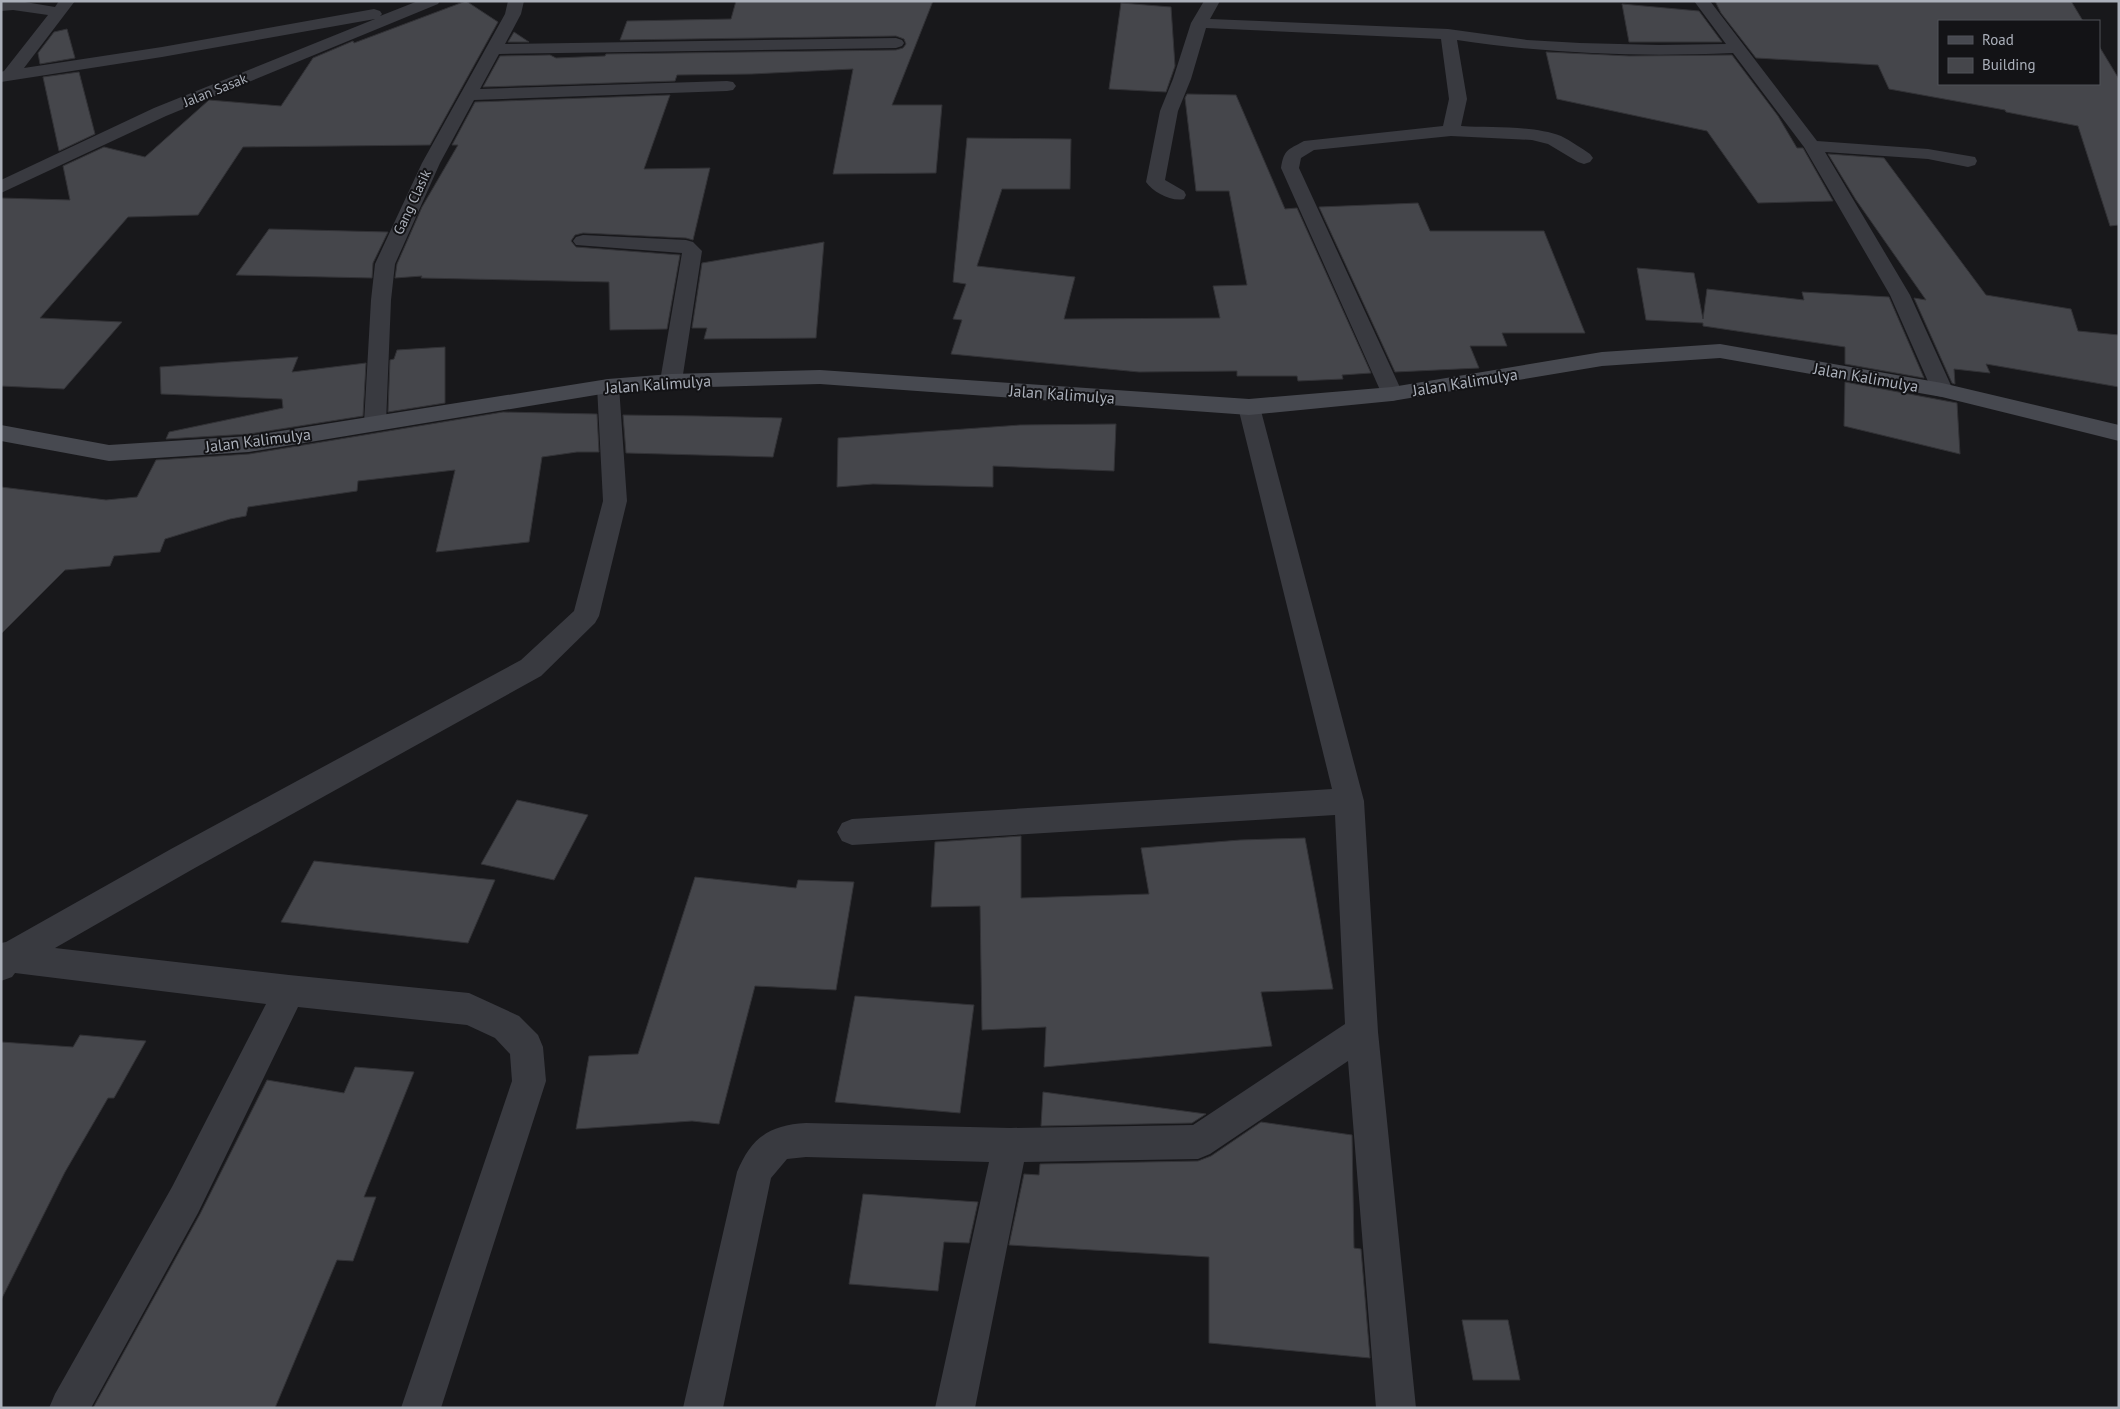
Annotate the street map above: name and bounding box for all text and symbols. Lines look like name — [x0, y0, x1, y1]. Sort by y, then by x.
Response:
legend — [1938, 20, 2100, 85]
text: Road — [1982, 30, 2014, 49]
text: Building — [1982, 55, 2036, 74]
street label: Jalan Sasak — [179, 69, 250, 111]
street label: Gang Clasik — [389, 166, 435, 237]
street label: Jalan Kalimulya — [1811, 358, 1920, 396]
street label: Jalan Kalimulya — [1410, 364, 1519, 400]
street label: Jalan Kalimulya — [603, 370, 712, 398]
street label: Jalan Kalimulya — [1007, 380, 1116, 408]
street label: Jalan Kalimulya — [203, 424, 312, 457]

